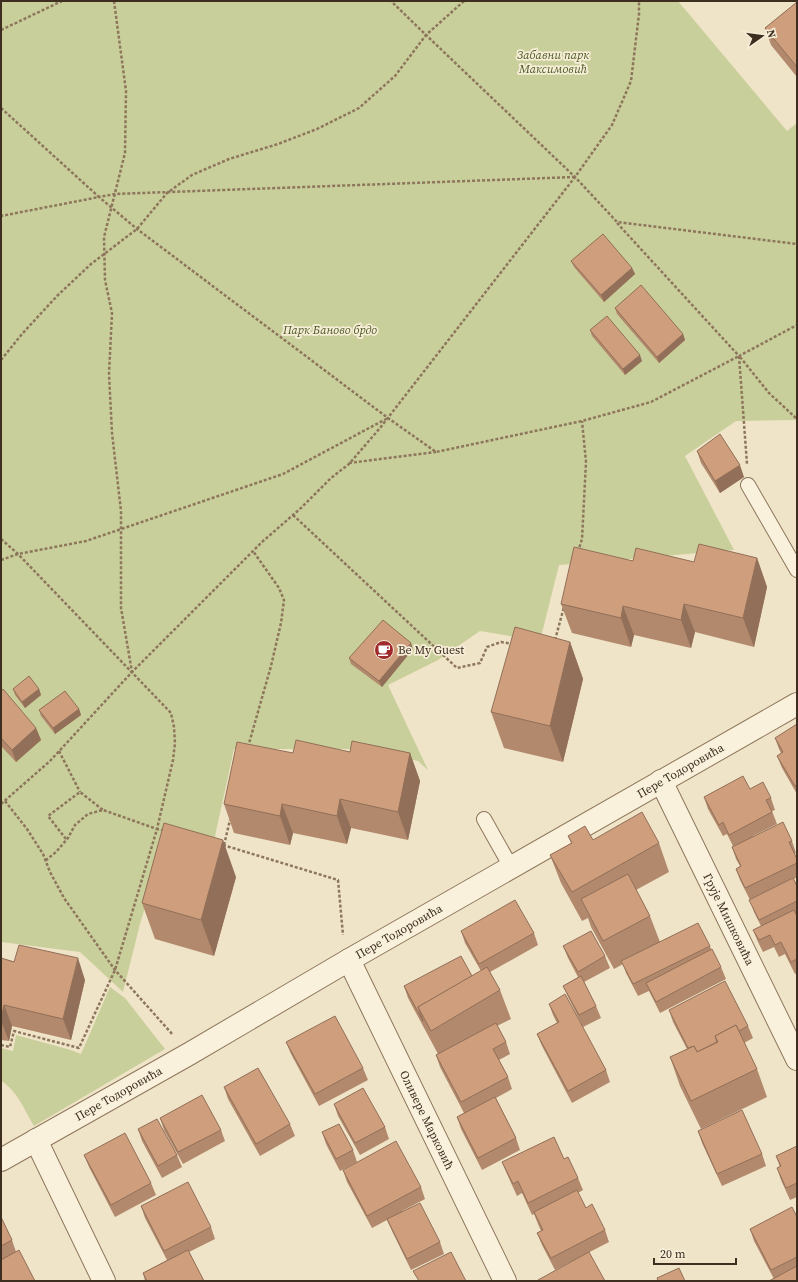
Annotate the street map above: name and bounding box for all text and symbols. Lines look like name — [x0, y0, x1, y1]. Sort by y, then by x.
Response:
north arrow — [742, 16, 782, 56]
text: N — [763, 28, 779, 39]
park label: Забавни парк Максимовић — [517, 47, 589, 77]
park label: Парк Баново брдо — [282, 322, 377, 338]
cafe icon: Be My Guest — [373, 639, 395, 661]
place label: Be My Guest — [398, 642, 464, 658]
street label: Пере Тодоровића — [634, 739, 727, 802]
street label: Грује Мишковића — [699, 871, 758, 969]
street label: Пере Тодоровића — [353, 900, 446, 963]
street label: Пере Тодоровића — [72, 1062, 166, 1125]
street label: Оливере Марковић — [396, 1068, 458, 1172]
scale bar — [654, 1240, 736, 1266]
text: 20 m — [660, 1246, 686, 1262]

